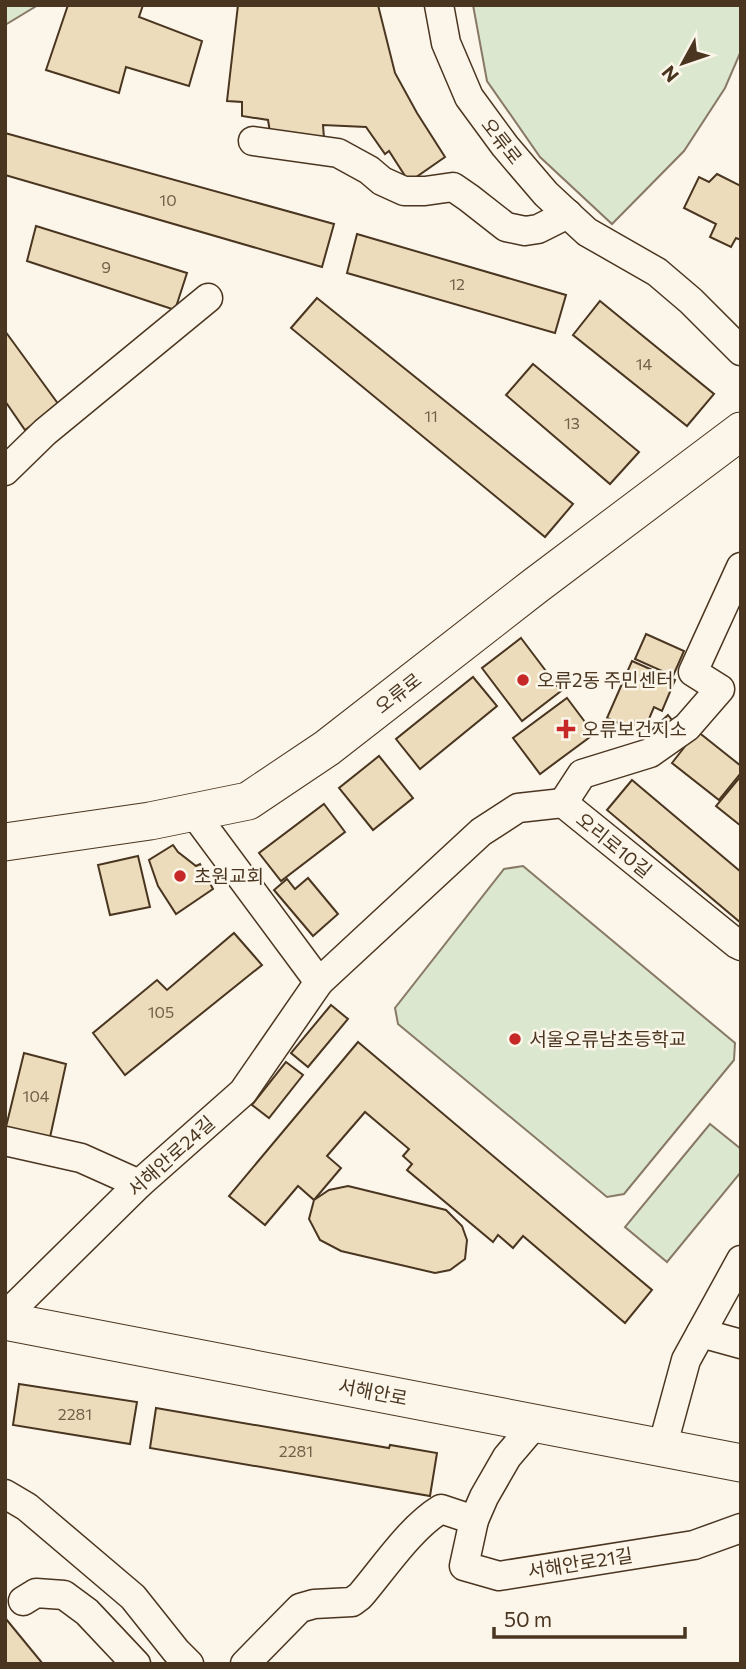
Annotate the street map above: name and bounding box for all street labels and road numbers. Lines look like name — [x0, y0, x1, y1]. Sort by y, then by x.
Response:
street label: 오류로 — [477, 113, 528, 168]
street label: 오류로 — [370, 667, 425, 718]
street label: 오리로10길 — [572, 807, 657, 882]
street label: 서해안로24길 — [122, 1111, 219, 1201]
street label: 서해안로 — [337, 1374, 410, 1409]
street label: 서해안로21길 — [526, 1543, 634, 1582]

